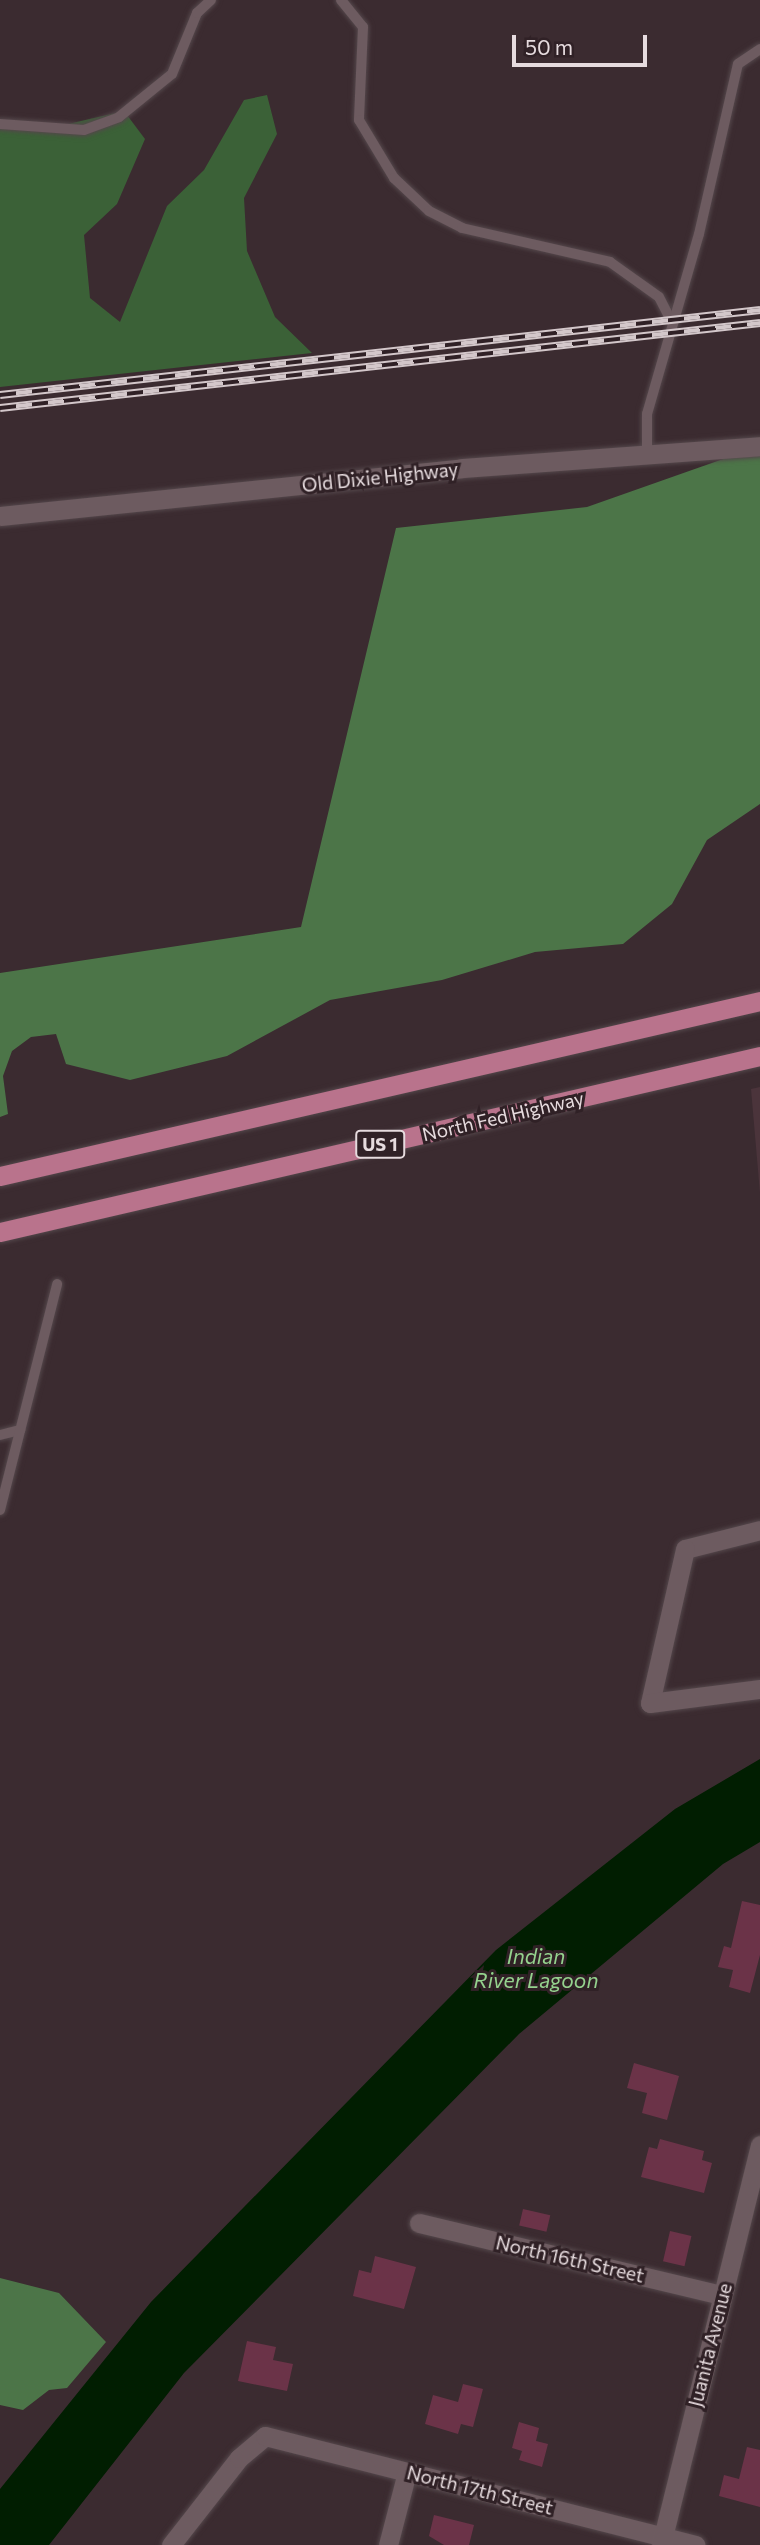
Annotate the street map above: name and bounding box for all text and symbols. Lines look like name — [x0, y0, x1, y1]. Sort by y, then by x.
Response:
scale bar — [515, 21, 650, 65]
text: 50 m — [525, 34, 573, 59]
street label: Old Dixie Highway — [301, 457, 459, 497]
street label: North Fed Highway — [420, 1086, 586, 1146]
road number: US 1 — [354, 1129, 406, 1158]
water label: Indian River Lagoon — [474, 1943, 598, 1993]
street label: North 16th Street — [494, 2231, 646, 2287]
street label: Juanita Avenue — [684, 2281, 736, 2409]
street label: North 17th Street — [405, 2461, 555, 2519]

